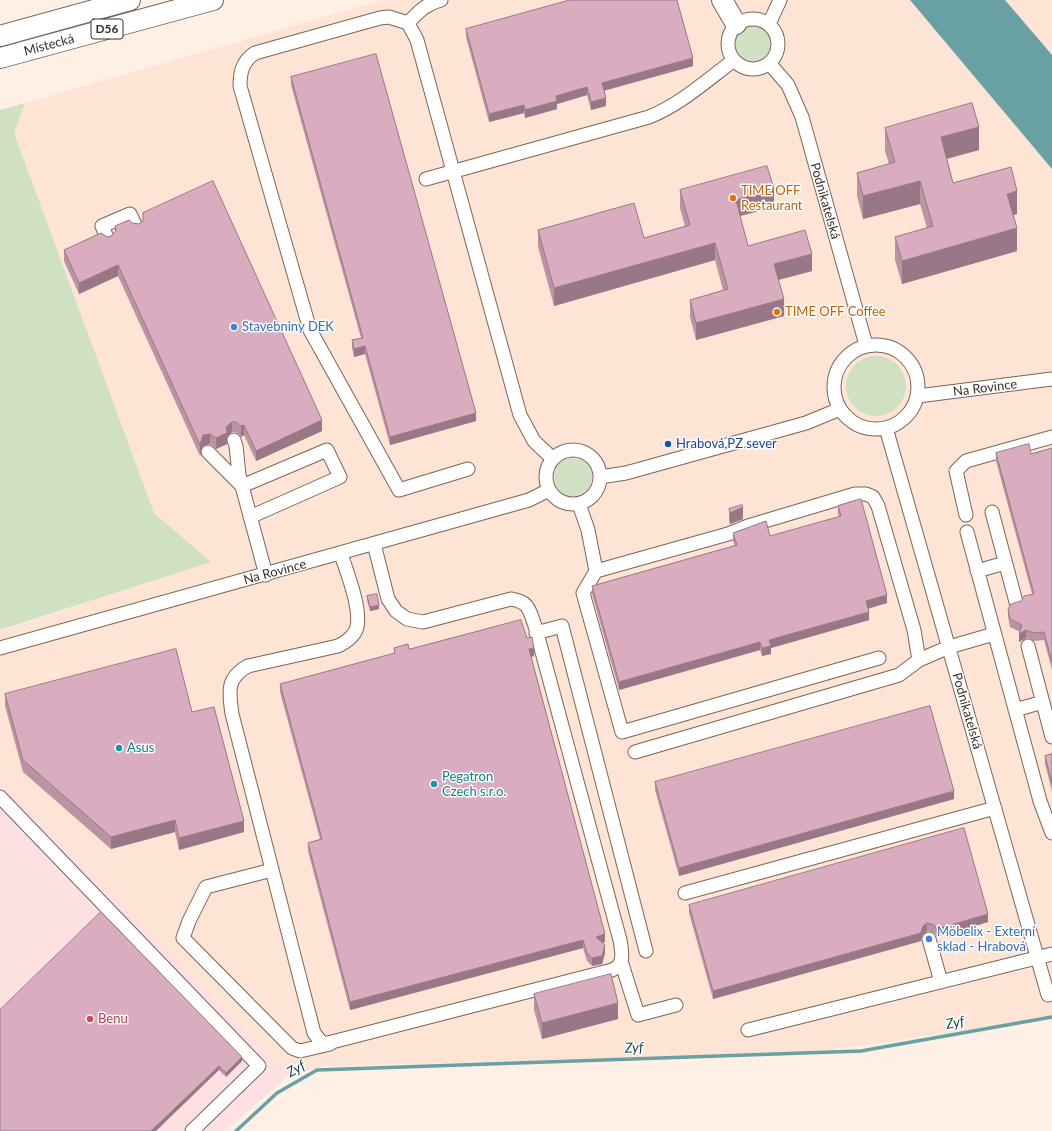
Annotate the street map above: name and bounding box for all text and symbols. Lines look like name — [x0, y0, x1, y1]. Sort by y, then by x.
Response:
road number: D56 — [91, 19, 123, 39]
street label: Místecká — [22, 31, 76, 59]
street label: Podnikatelská — [807, 161, 843, 241]
place label: TIME OFF Restaurant — [741, 183, 802, 214]
marker: TIME OFF Restaurant — [728, 193, 738, 203]
place label: TIME OFF Coffee — [785, 304, 886, 320]
marker: TIME OFF Coffee — [772, 307, 782, 317]
place label: Stavebniny DEK — [242, 319, 334, 335]
marker: Stavebniny DEK — [229, 322, 239, 332]
street label: Na Rovince — [952, 376, 1018, 400]
place label: Hrabová,PZ sever — [676, 436, 777, 452]
marker: Hrabová,PZ sever — [663, 439, 673, 449]
street label: Na Rovince — [242, 556, 308, 588]
street label: Podnikatelská — [949, 671, 985, 751]
place label: Asus — [127, 740, 154, 756]
marker: Asus — [114, 743, 124, 753]
place label: Pegatron Czech s.r.o. — [442, 769, 507, 800]
marker: Pegatron Czech s.r.o. — [429, 779, 439, 789]
place label: Möbelix - Externí sklad - Hrabová — [937, 924, 1035, 955]
marker: Möbelix - Externí sklad - Hrabová — [924, 934, 934, 944]
place label: Benu — [98, 1011, 128, 1027]
water label: Zyf — [944, 1013, 966, 1033]
marker: Benu — [85, 1014, 95, 1024]
water label: Zyf — [624, 1039, 644, 1057]
water label: Zyf — [284, 1057, 308, 1081]

